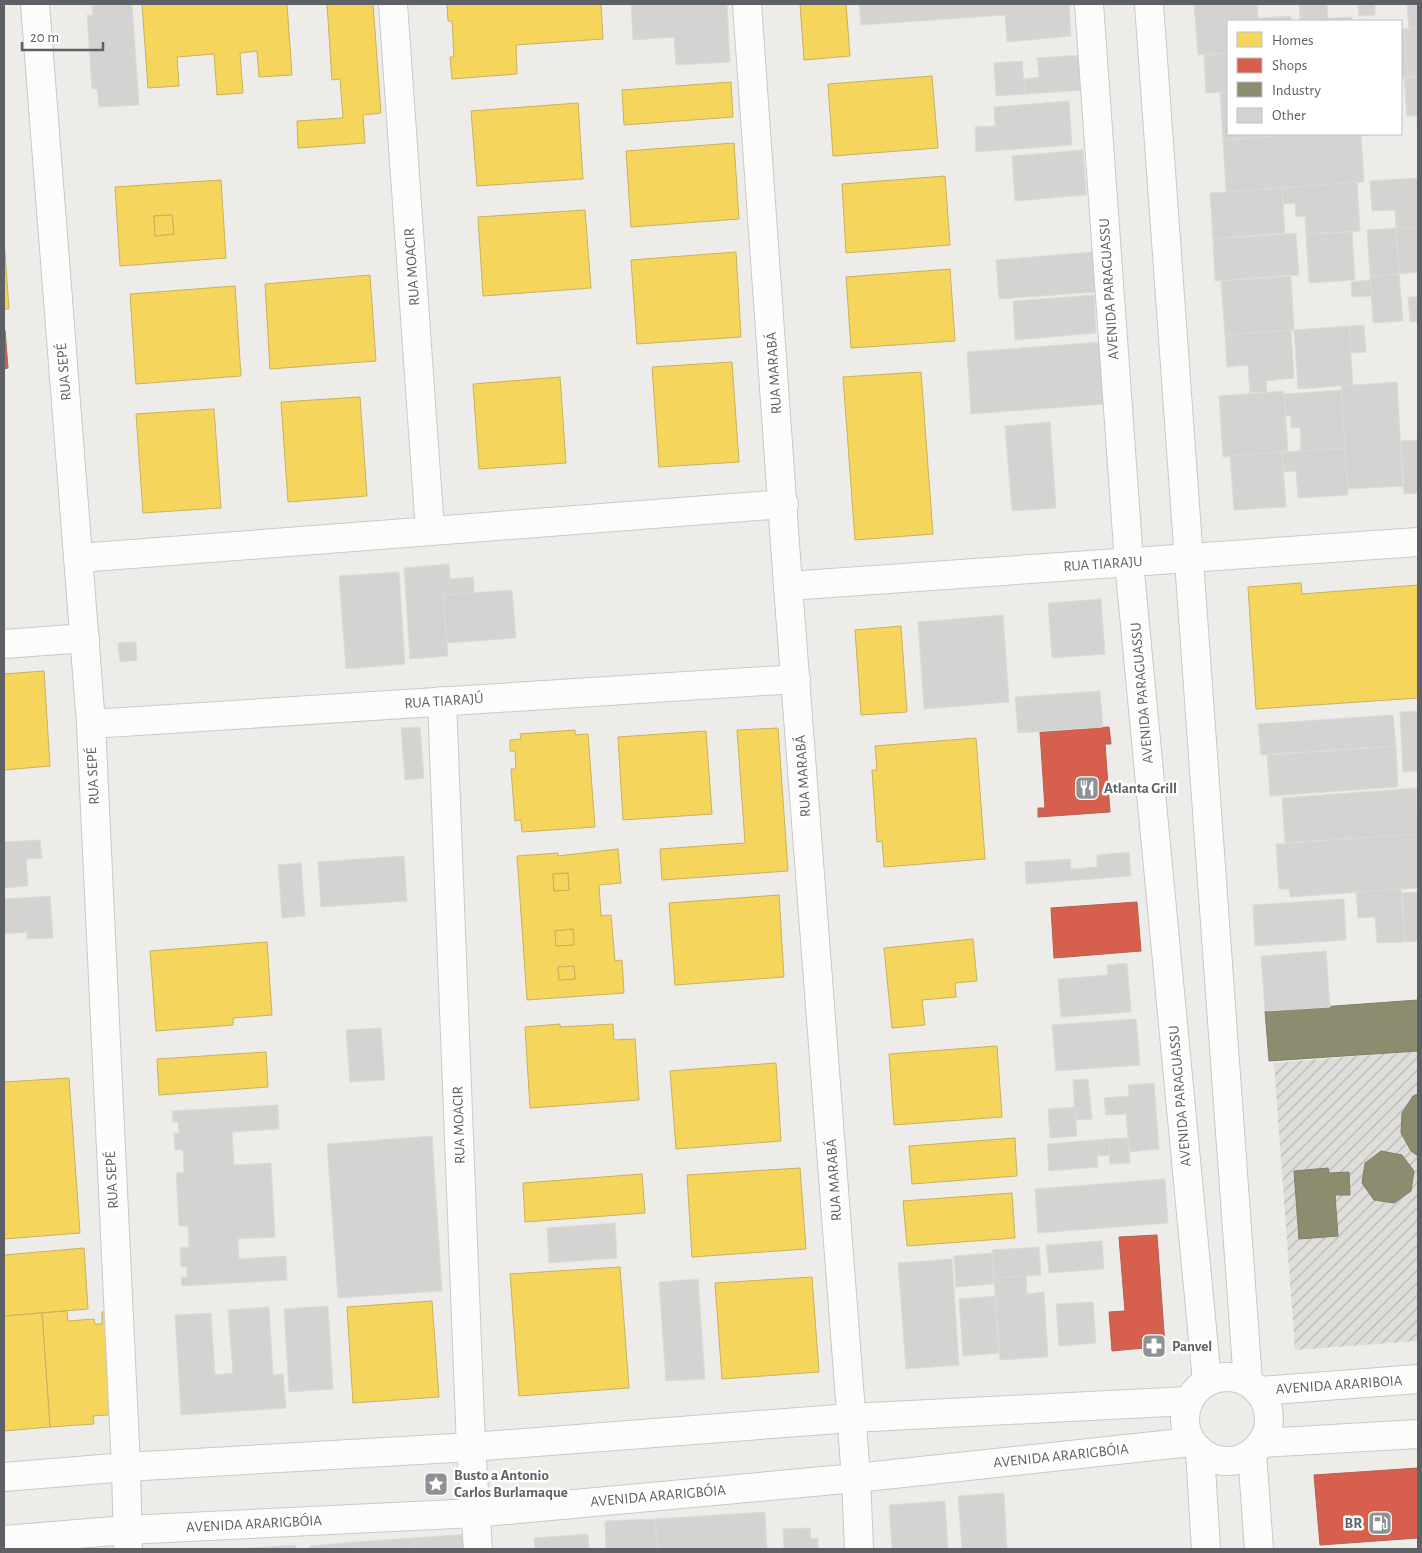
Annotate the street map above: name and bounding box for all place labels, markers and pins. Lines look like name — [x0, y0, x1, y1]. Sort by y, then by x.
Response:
restaurant icon: Atlanta Grill — [1074, 775, 1100, 801]
place label: Atlanta Grill — [1104, 781, 1177, 796]
pharmacy icon: Panvel — [1141, 1333, 1167, 1359]
place label: Panvel — [1172, 1339, 1212, 1354]
place label: Busto a Antonio Carlos Burlamaque — [454, 1468, 568, 1500]
place icon: Busto a Antonio Carlos Burlamaque — [423, 1471, 449, 1497]
fuel station icon: BR — [1367, 1510, 1393, 1536]
place label: BR — [1344, 1516, 1362, 1531]

